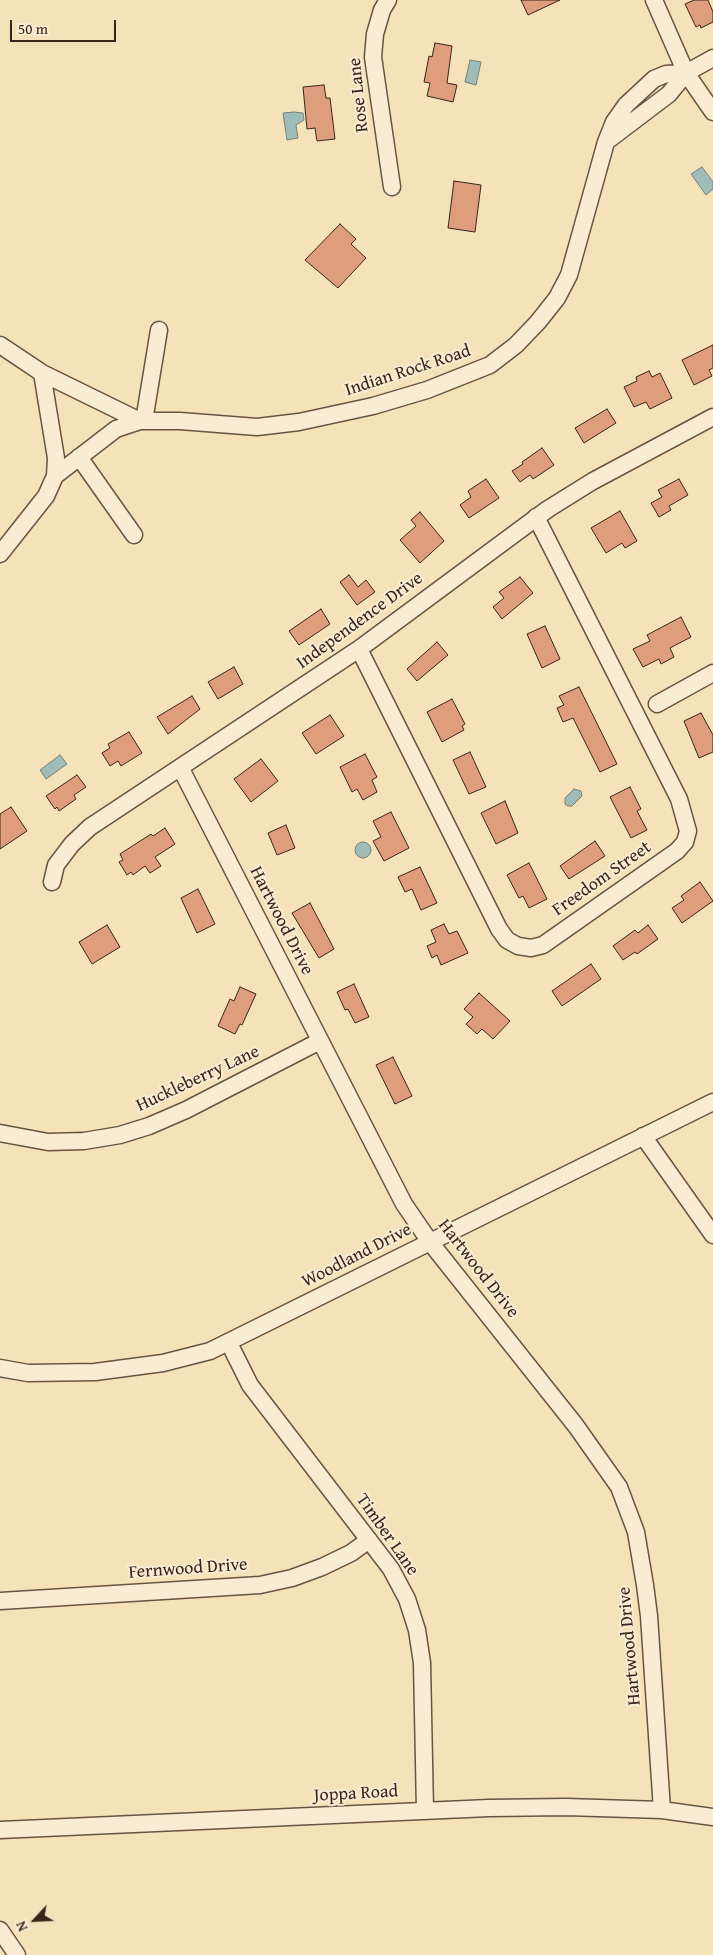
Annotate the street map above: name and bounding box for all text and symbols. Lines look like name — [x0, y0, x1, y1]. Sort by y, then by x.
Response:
scale bar — [12, 10, 119, 42]
text: 50 m — [18, 18, 48, 39]
street label: Rose Lane — [344, 57, 374, 133]
street label: Indian Rock Road — [342, 341, 474, 401]
street label: Independence Drive — [293, 568, 427, 674]
street label: Freedom Street — [548, 837, 656, 921]
street label: Hartwood Drive — [244, 863, 318, 979]
street label: Huckleberry Lane — [133, 1041, 263, 1117]
street label: Hartwood Drive — [433, 1215, 523, 1323]
street label: Woodland Drive — [299, 1219, 415, 1293]
street label: Timber Lane — [351, 1490, 423, 1580]
street label: Fernwood Drive — [128, 1554, 248, 1584]
street label: Hartwood Drive — [614, 1586, 646, 1706]
street label: Joppa Road — [313, 1781, 399, 1807]
north arrow — [10, 1895, 60, 1945]
text: N — [10, 1918, 32, 1935]

